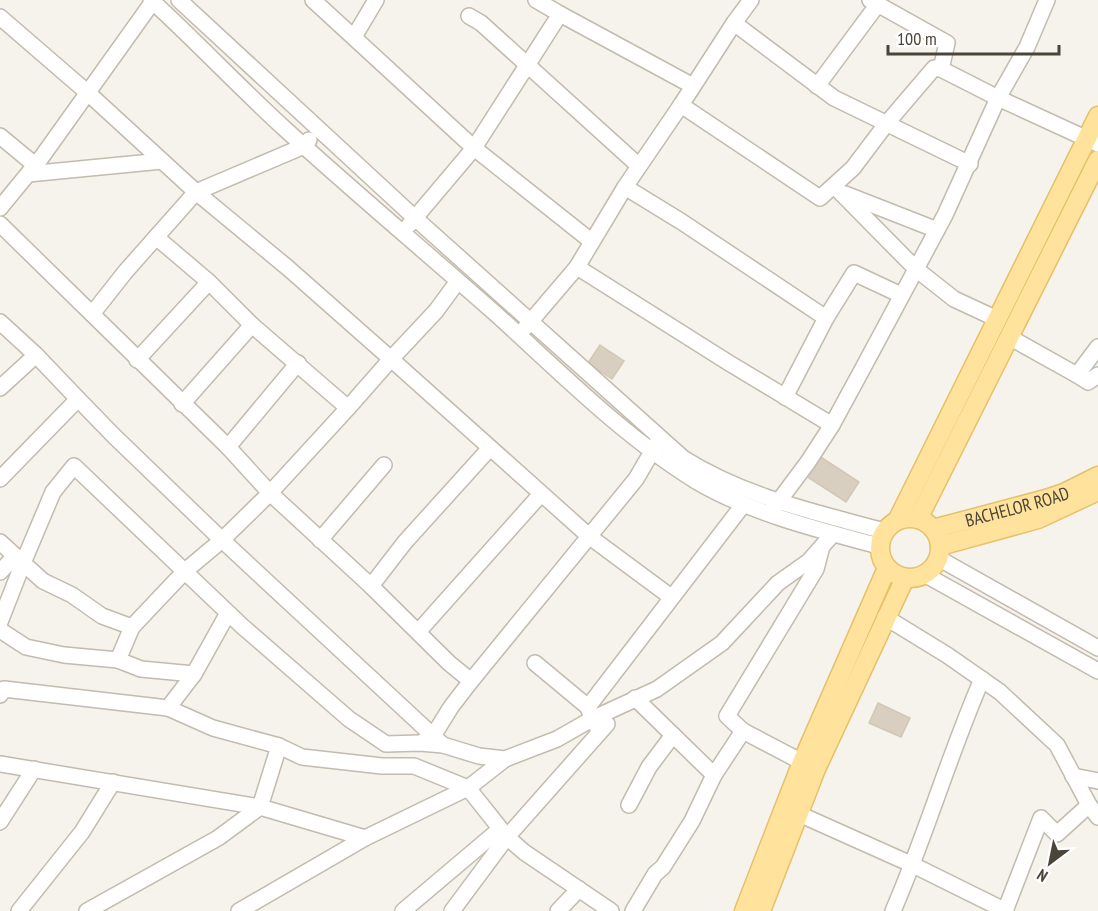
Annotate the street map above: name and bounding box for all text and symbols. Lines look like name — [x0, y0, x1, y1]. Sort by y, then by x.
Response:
scale bar — [888, 18, 1059, 56]
text: 100 m — [897, 27, 937, 50]
street label: BACHELOR ROAD — [963, 481, 1072, 531]
north arrow — [1020, 833, 1080, 893]
text: N — [1033, 865, 1051, 886]

